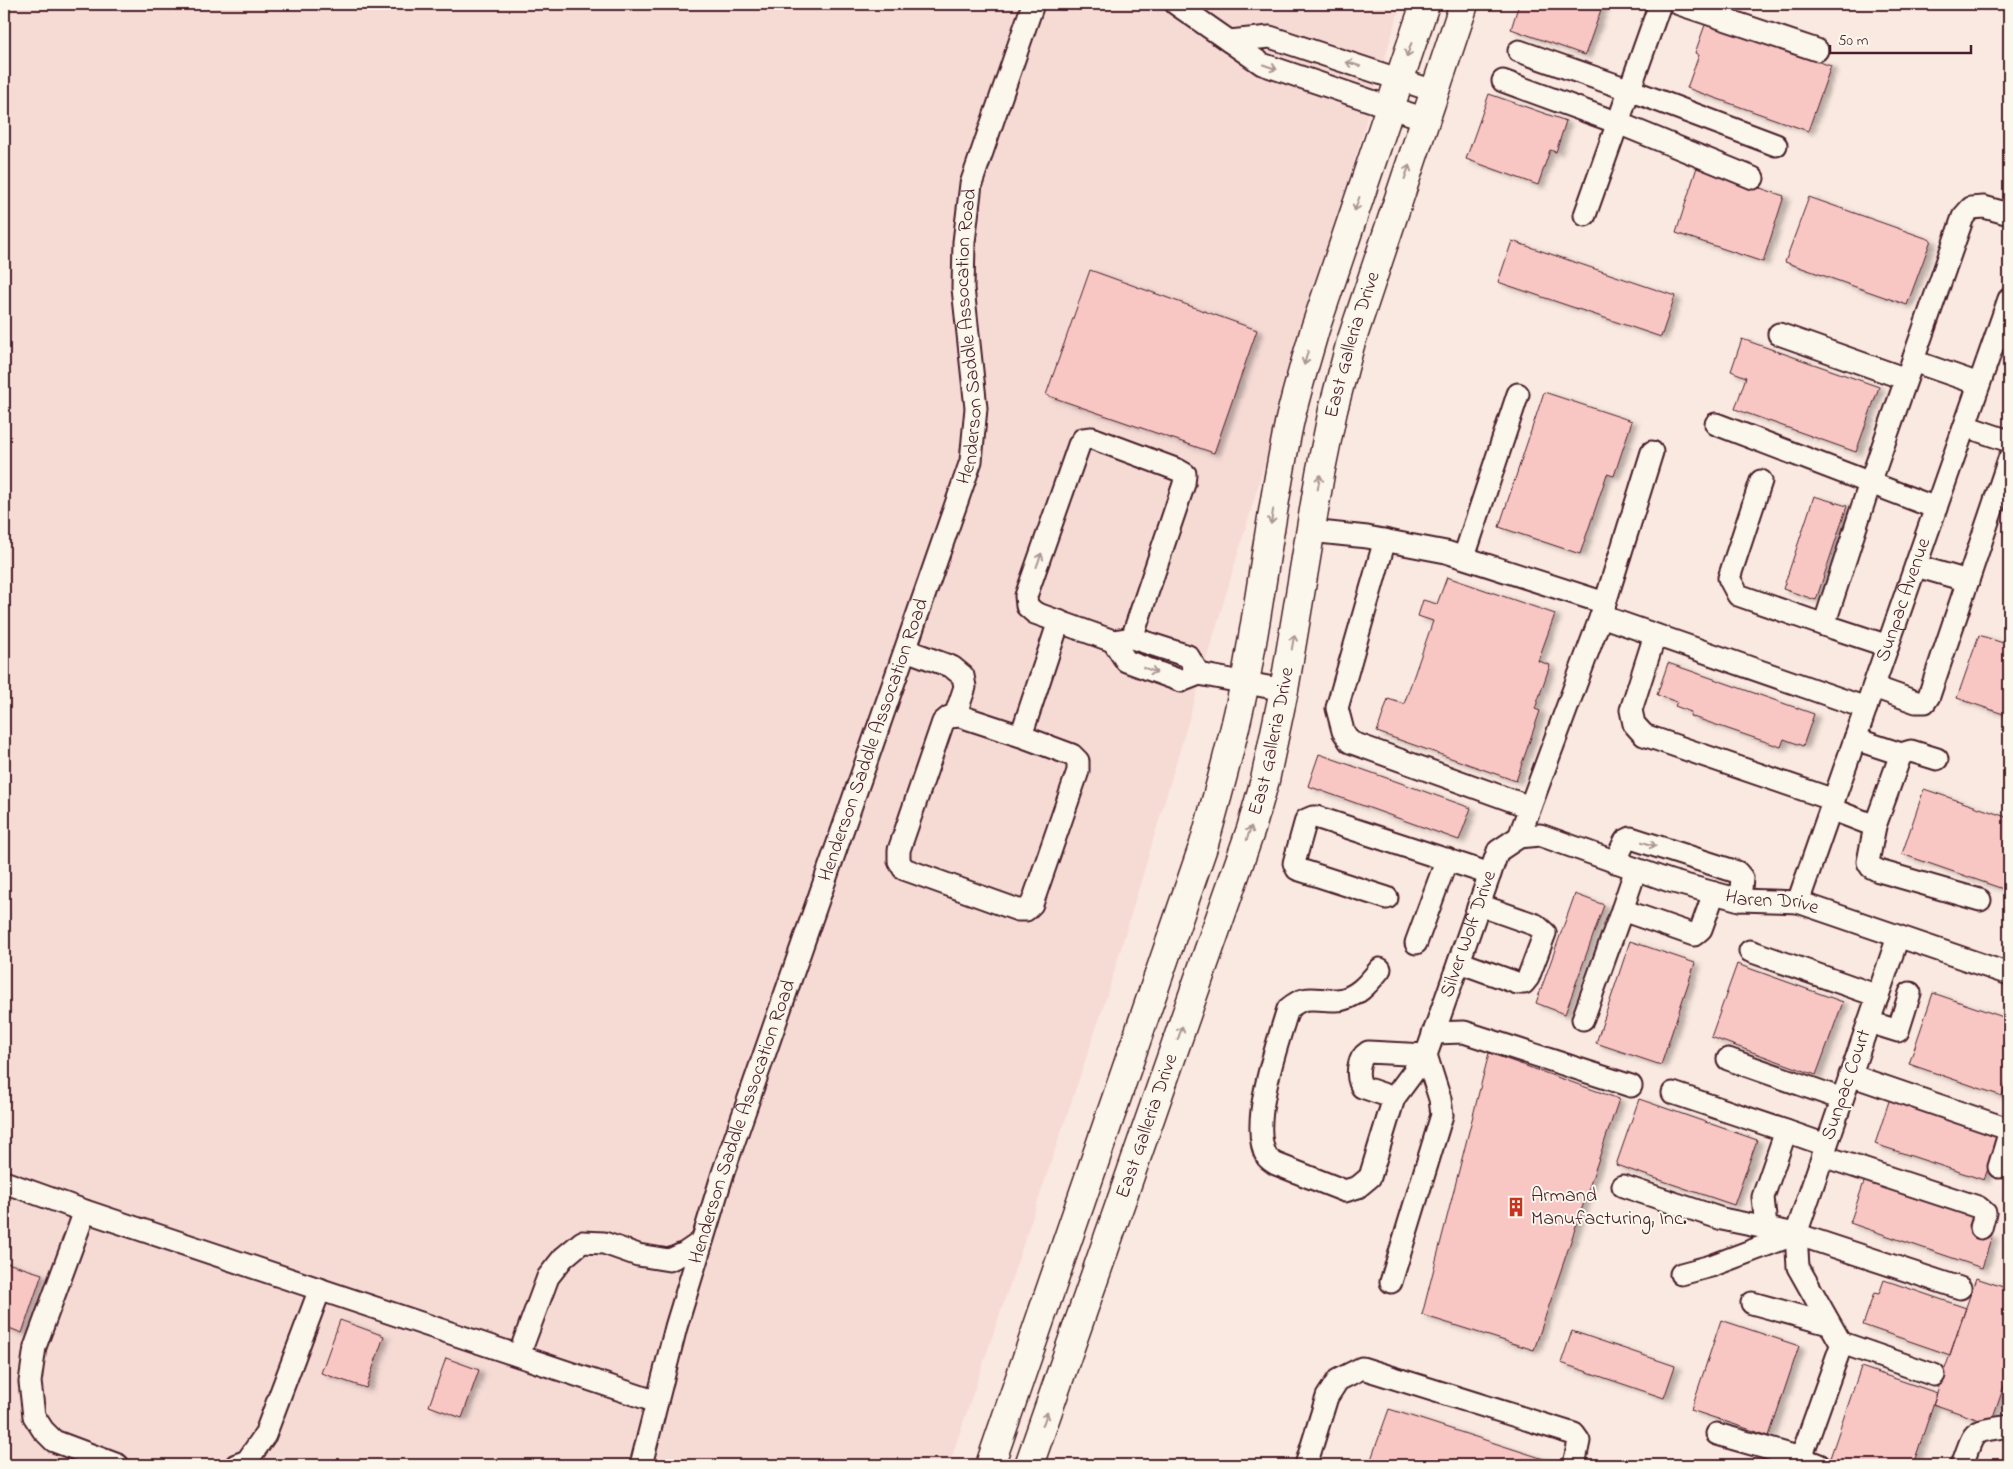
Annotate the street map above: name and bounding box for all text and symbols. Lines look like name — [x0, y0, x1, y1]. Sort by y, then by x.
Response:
scale bar — [1830, 22, 1972, 54]
text: 50 m — [1838, 30, 1869, 52]
one-way arrow — [1404, 42, 1413, 57]
one-way arrow — [1346, 59, 1361, 68]
one-way arrow — [1262, 63, 1277, 72]
one-way arrow — [1403, 164, 1412, 180]
street label: Henderson Saddle Assocation Road — [949, 187, 990, 489]
one-way arrow — [1352, 195, 1361, 211]
street label: East Galleria Drive — [1317, 268, 1388, 420]
one-way arrow — [1301, 350, 1311, 366]
one-way arrow — [1314, 474, 1324, 490]
one-way arrow — [1267, 509, 1277, 525]
street label: Sunpac Avenue — [1869, 534, 1939, 666]
one-way arrow — [1035, 552, 1044, 568]
street label: Henderson Saddle Assocation Road — [811, 595, 937, 885]
one-way arrow — [1288, 634, 1298, 650]
street label: East Galleria Drive — [1241, 665, 1302, 819]
one-way arrow — [1141, 666, 1157, 675]
one-way arrow — [1245, 826, 1255, 842]
one-way arrow — [1641, 840, 1656, 849]
street label: Silver Wolf Drive — [1433, 867, 1504, 1002]
street label: Haren Drive — [1722, 882, 1823, 923]
street label: Henderson Saddle Assocation Road — [682, 976, 804, 1267]
street label: Sunpac Court — [1815, 1025, 1880, 1144]
one-way arrow — [1176, 1026, 1185, 1041]
street label: East Galleria Drive — [1109, 1050, 1186, 1202]
place label: Armand Manufacturing, Inc. — [1531, 1182, 1687, 1235]
building icon: Armand Manufacturing, Inc. — [1505, 1196, 1527, 1218]
one-way arrow — [1041, 1412, 1050, 1427]

